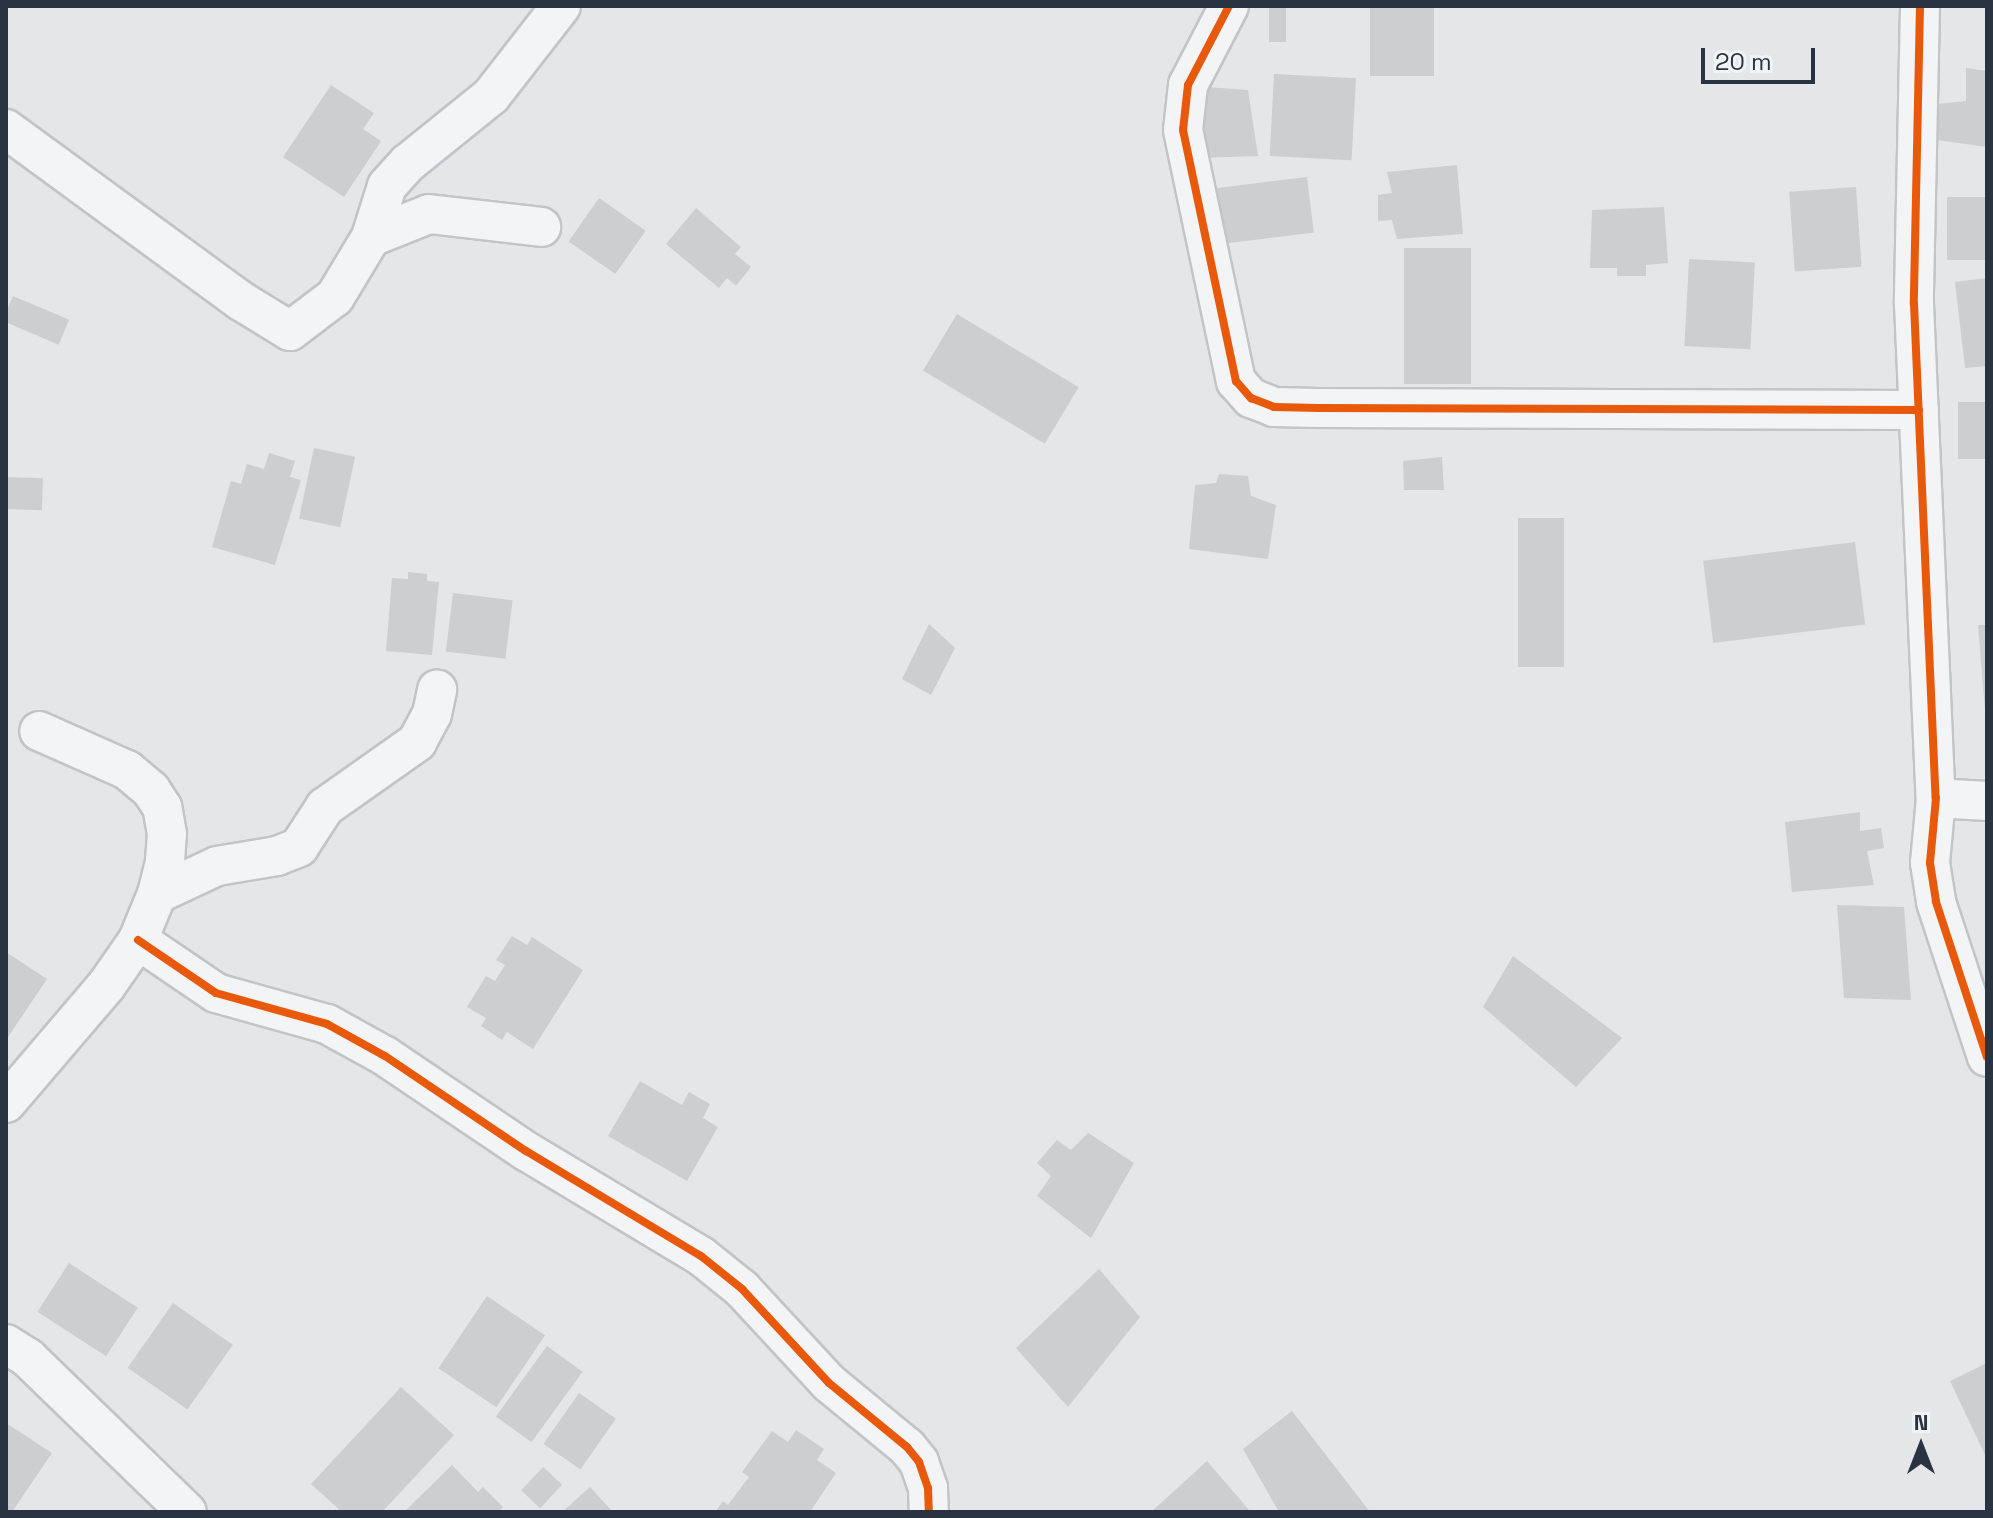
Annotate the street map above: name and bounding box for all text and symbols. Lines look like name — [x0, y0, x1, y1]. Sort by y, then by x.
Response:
scale bar — [1705, 32, 1819, 82]
text: 20 m — [1715, 46, 1772, 77]
north arrow — [1881, 1406, 1961, 1486]
text: N — [1914, 1408, 1928, 1436]

